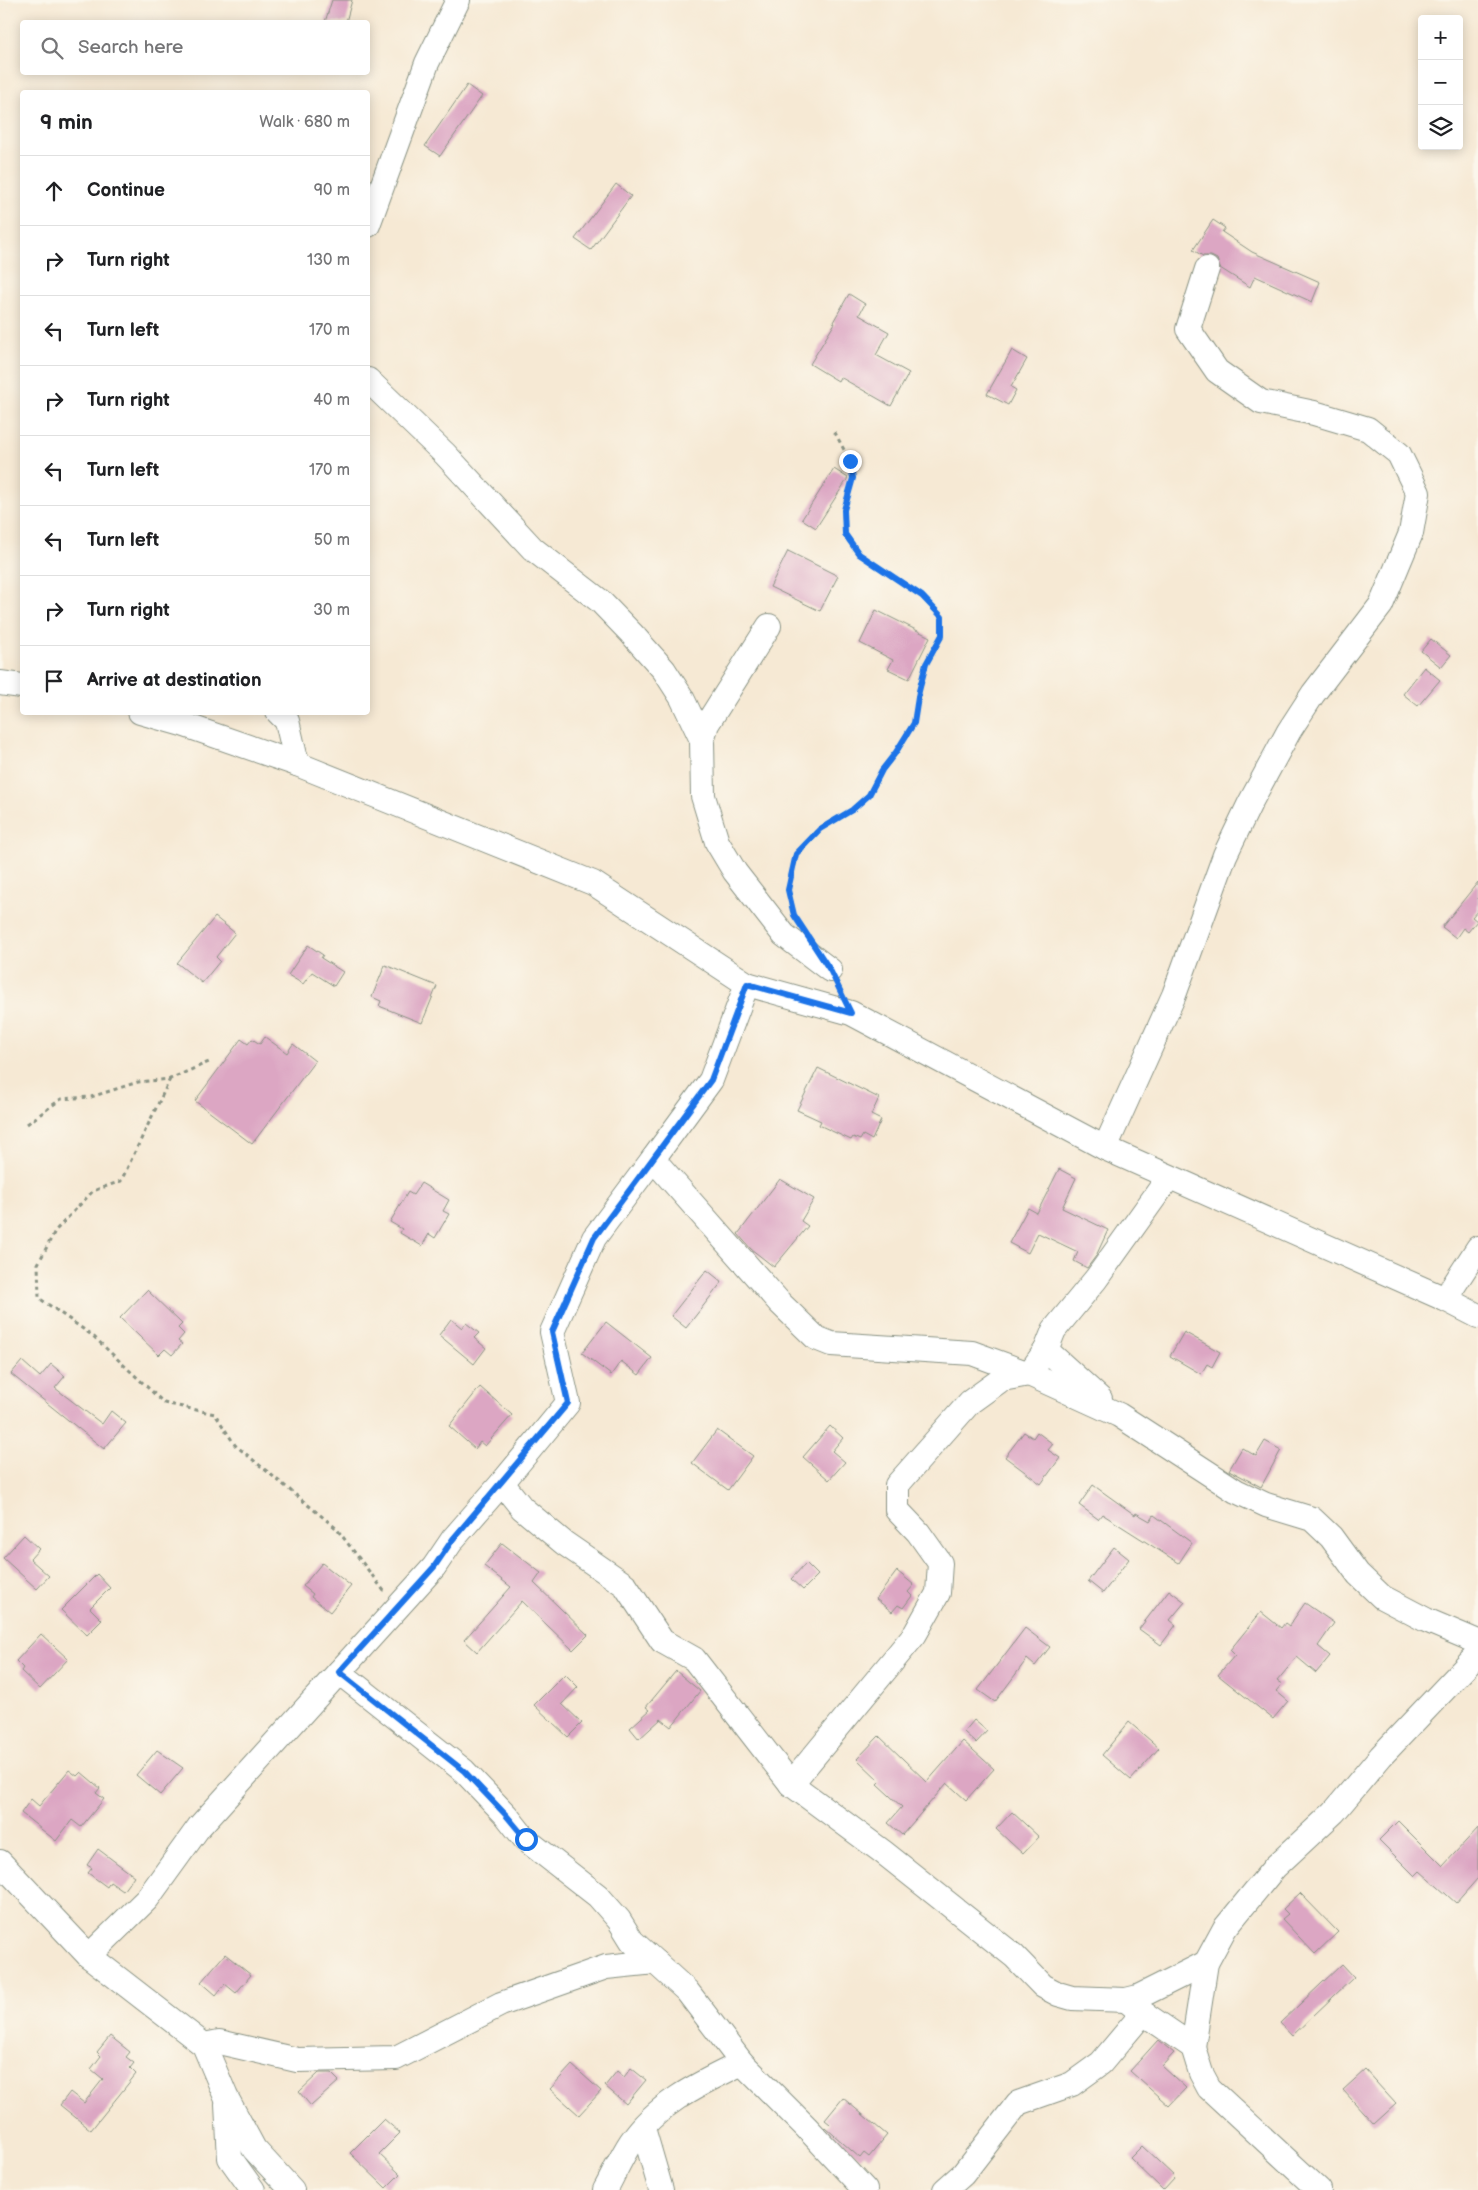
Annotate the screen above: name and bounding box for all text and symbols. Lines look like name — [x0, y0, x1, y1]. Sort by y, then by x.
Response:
map controls — [1418, 15, 1463, 150]
button: + — [1418, 15, 1463, 60]
search box — [20, 20, 370, 75]
icon: search — [38, 34, 66, 62]
text: Search here — [78, 36, 183, 59]
button: − — [1418, 60, 1463, 105]
button: layers — [1418, 105, 1463, 150]
text: 9 min — [40, 110, 93, 135]
text: Walk · 680 m — [259, 113, 350, 132]
icon: ahead — [40, 177, 68, 205]
text: Continue — [87, 179, 165, 202]
text: 90 m — [314, 181, 350, 200]
icon: right — [40, 247, 68, 275]
text: Turn right — [87, 249, 170, 272]
text: 130 m — [307, 251, 350, 270]
icon: left — [40, 317, 68, 345]
text: Turn left — [87, 319, 159, 342]
text: 170 m — [309, 321, 350, 340]
icon: right — [40, 387, 68, 415]
text: Turn right — [87, 389, 170, 412]
text: 40 m — [313, 391, 350, 410]
route end — [839, 450, 862, 473]
icon: left — [40, 457, 68, 485]
text: Turn left — [87, 459, 159, 482]
text: 170 m — [309, 461, 350, 480]
icon: left — [40, 527, 68, 555]
text: Turn left — [87, 529, 159, 552]
text: 50 m — [314, 531, 350, 550]
icon: right — [40, 597, 68, 625]
text: Turn right — [87, 599, 170, 622]
text: 30 m — [313, 601, 350, 620]
icon: arrive — [40, 667, 68, 695]
text: Arrive at destination — [87, 669, 262, 692]
route start — [515, 1828, 538, 1851]

